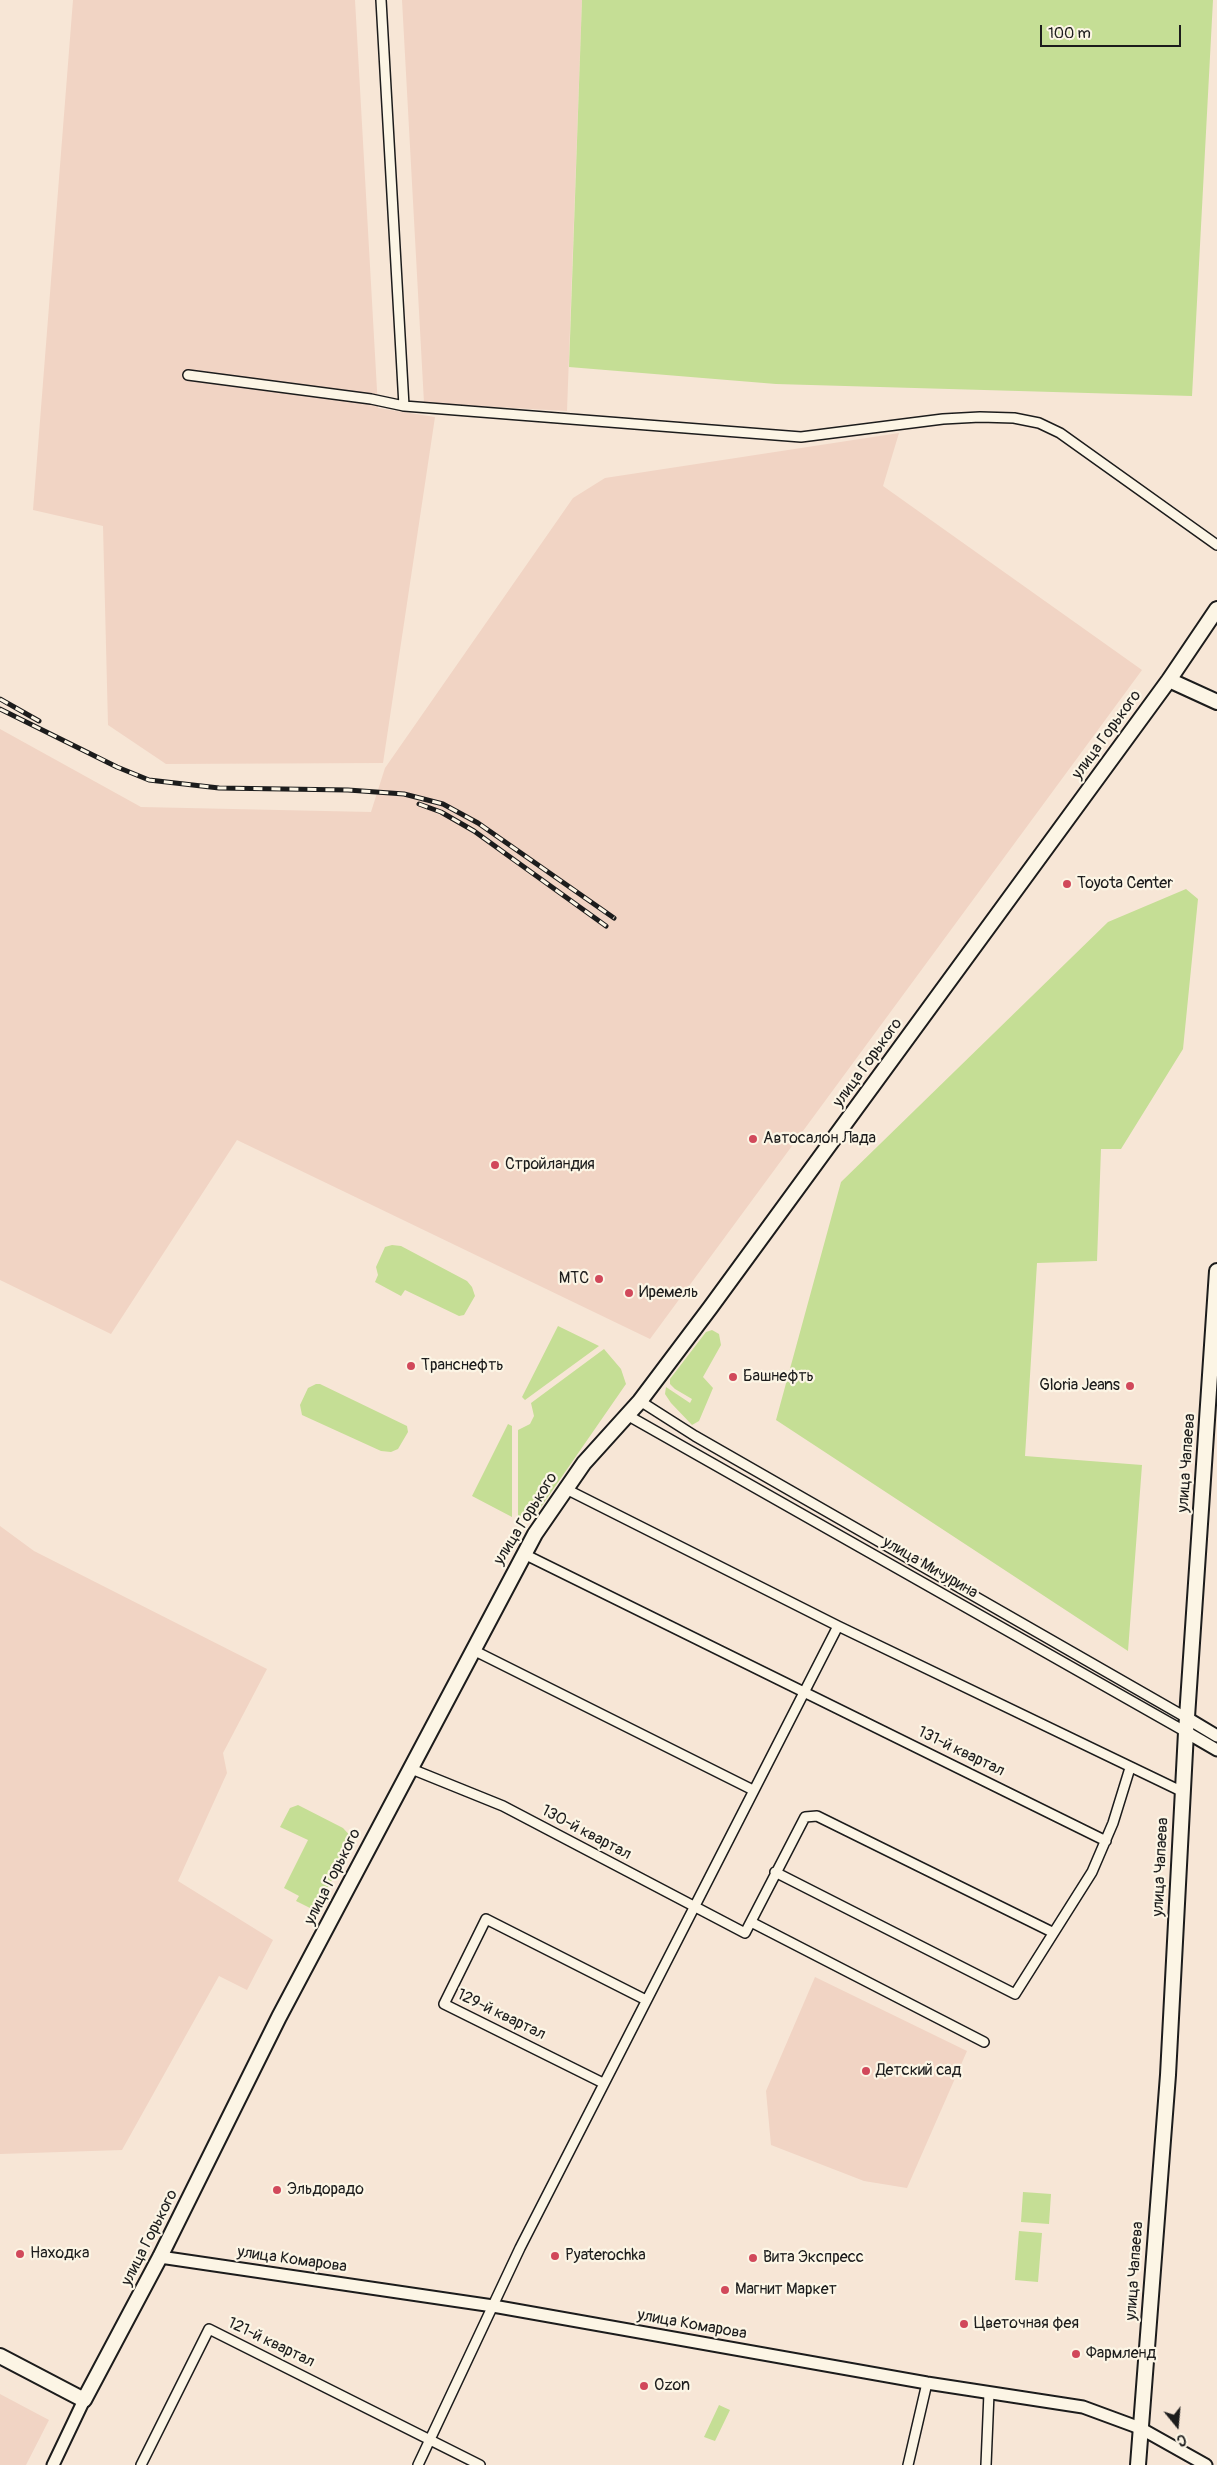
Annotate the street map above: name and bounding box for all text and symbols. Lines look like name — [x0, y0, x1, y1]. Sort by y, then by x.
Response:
scale bar — [1042, 15, 1183, 47]
text: 100 m — [1048, 24, 1091, 43]
street label: улица Горького — [1068, 687, 1146, 783]
place label: Toyota Center — [1077, 874, 1173, 894]
marker: Toyota Center — [1061, 878, 1073, 890]
street label: улица Горького — [829, 1015, 907, 1111]
place label: Автосалон Лада — [763, 1129, 876, 1149]
marker: Автосалон Лада — [747, 1133, 759, 1145]
place label: Стройландия — [505, 1155, 595, 1175]
marker: Стройландия — [489, 1159, 501, 1171]
place label: МТС — [559, 1269, 589, 1289]
marker: МТС — [593, 1273, 605, 1285]
place label: Иремель — [639, 1283, 698, 1303]
marker: Иремель — [623, 1287, 635, 1299]
place label: Транснефть — [421, 1356, 504, 1376]
marker: Транснефть — [405, 1360, 417, 1372]
place label: Башнефть — [743, 1367, 814, 1387]
marker: Башнефть — [727, 1371, 739, 1383]
place label: Gloria Jeans — [1039, 1376, 1120, 1396]
marker: Gloria Jeans — [1124, 1380, 1136, 1392]
street label: улица Чапаева — [1174, 1413, 1200, 1513]
street label: улица Горького — [490, 1469, 562, 1569]
street label: улица Мичурина — [879, 1533, 981, 1603]
street label: 131-й квартал — [914, 1723, 1008, 1781]
street label: 130-й квартал — [538, 1801, 634, 1865]
street label: улица Чапаева — [1149, 1817, 1173, 1917]
street label: улица Горького — [301, 1826, 365, 1928]
street label: 129-й квартал — [453, 1985, 549, 2045]
place label: Детский сад — [876, 2061, 961, 2081]
marker: Детский сад — [860, 2065, 872, 2077]
place label: Эльдорадо — [287, 2180, 364, 2200]
marker: Эльдорадо — [271, 2184, 283, 2196]
street label: улица Горького — [118, 2187, 182, 2289]
street label: улица Чапаева — [1122, 2221, 1148, 2321]
street label: улица Комарова — [236, 2243, 348, 2277]
place label: Находка — [30, 2244, 89, 2264]
place label: Pyaterochka — [565, 2246, 646, 2266]
marker: Находка — [14, 2248, 26, 2260]
place label: Вита Экспресс — [763, 2248, 864, 2268]
marker: Pyaterochka — [549, 2250, 561, 2262]
marker: Вита Экспресс — [747, 2252, 759, 2264]
place label: Магнит Маркет — [735, 2280, 837, 2300]
marker: Магнит Маркет — [719, 2284, 731, 2296]
street label: улица Комарова — [636, 2306, 748, 2344]
street label: 121-й квартал — [224, 2314, 318, 2372]
place label: Цветочная фея — [974, 2314, 1079, 2334]
marker: Цветочная фея — [958, 2318, 970, 2330]
place label: Фармленд — [1086, 2344, 1156, 2364]
marker: Фармленд — [1070, 2348, 1082, 2360]
place label: Ozon — [654, 2376, 690, 2396]
marker: Ozon — [638, 2380, 650, 2392]
north arrow — [1152, 2400, 1202, 2450]
text: С — [1175, 2430, 1188, 2449]

